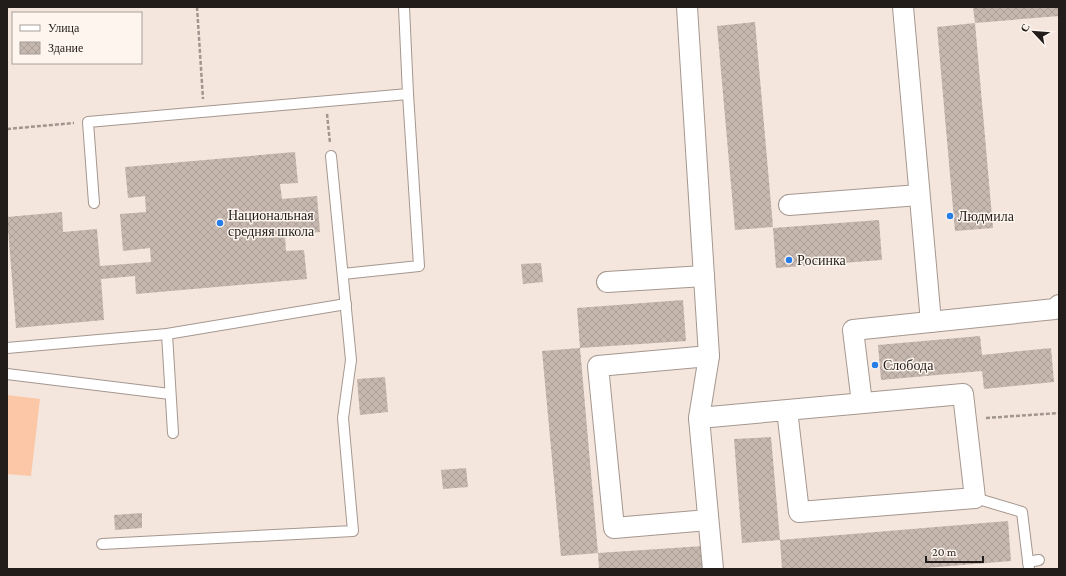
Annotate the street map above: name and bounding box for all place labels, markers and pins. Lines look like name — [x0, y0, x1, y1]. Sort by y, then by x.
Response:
place label: Национальная средняя школа — [228, 207, 315, 239]
place label: Людмила — [958, 208, 1015, 224]
marker: Людмила — [945, 211, 955, 221]
marker: Национальная средняя школа — [215, 218, 225, 228]
place label: Росинка — [797, 252, 847, 268]
marker: Росинка — [784, 255, 794, 265]
place label: Слобода — [883, 357, 934, 373]
marker: Слобода — [870, 360, 880, 370]

